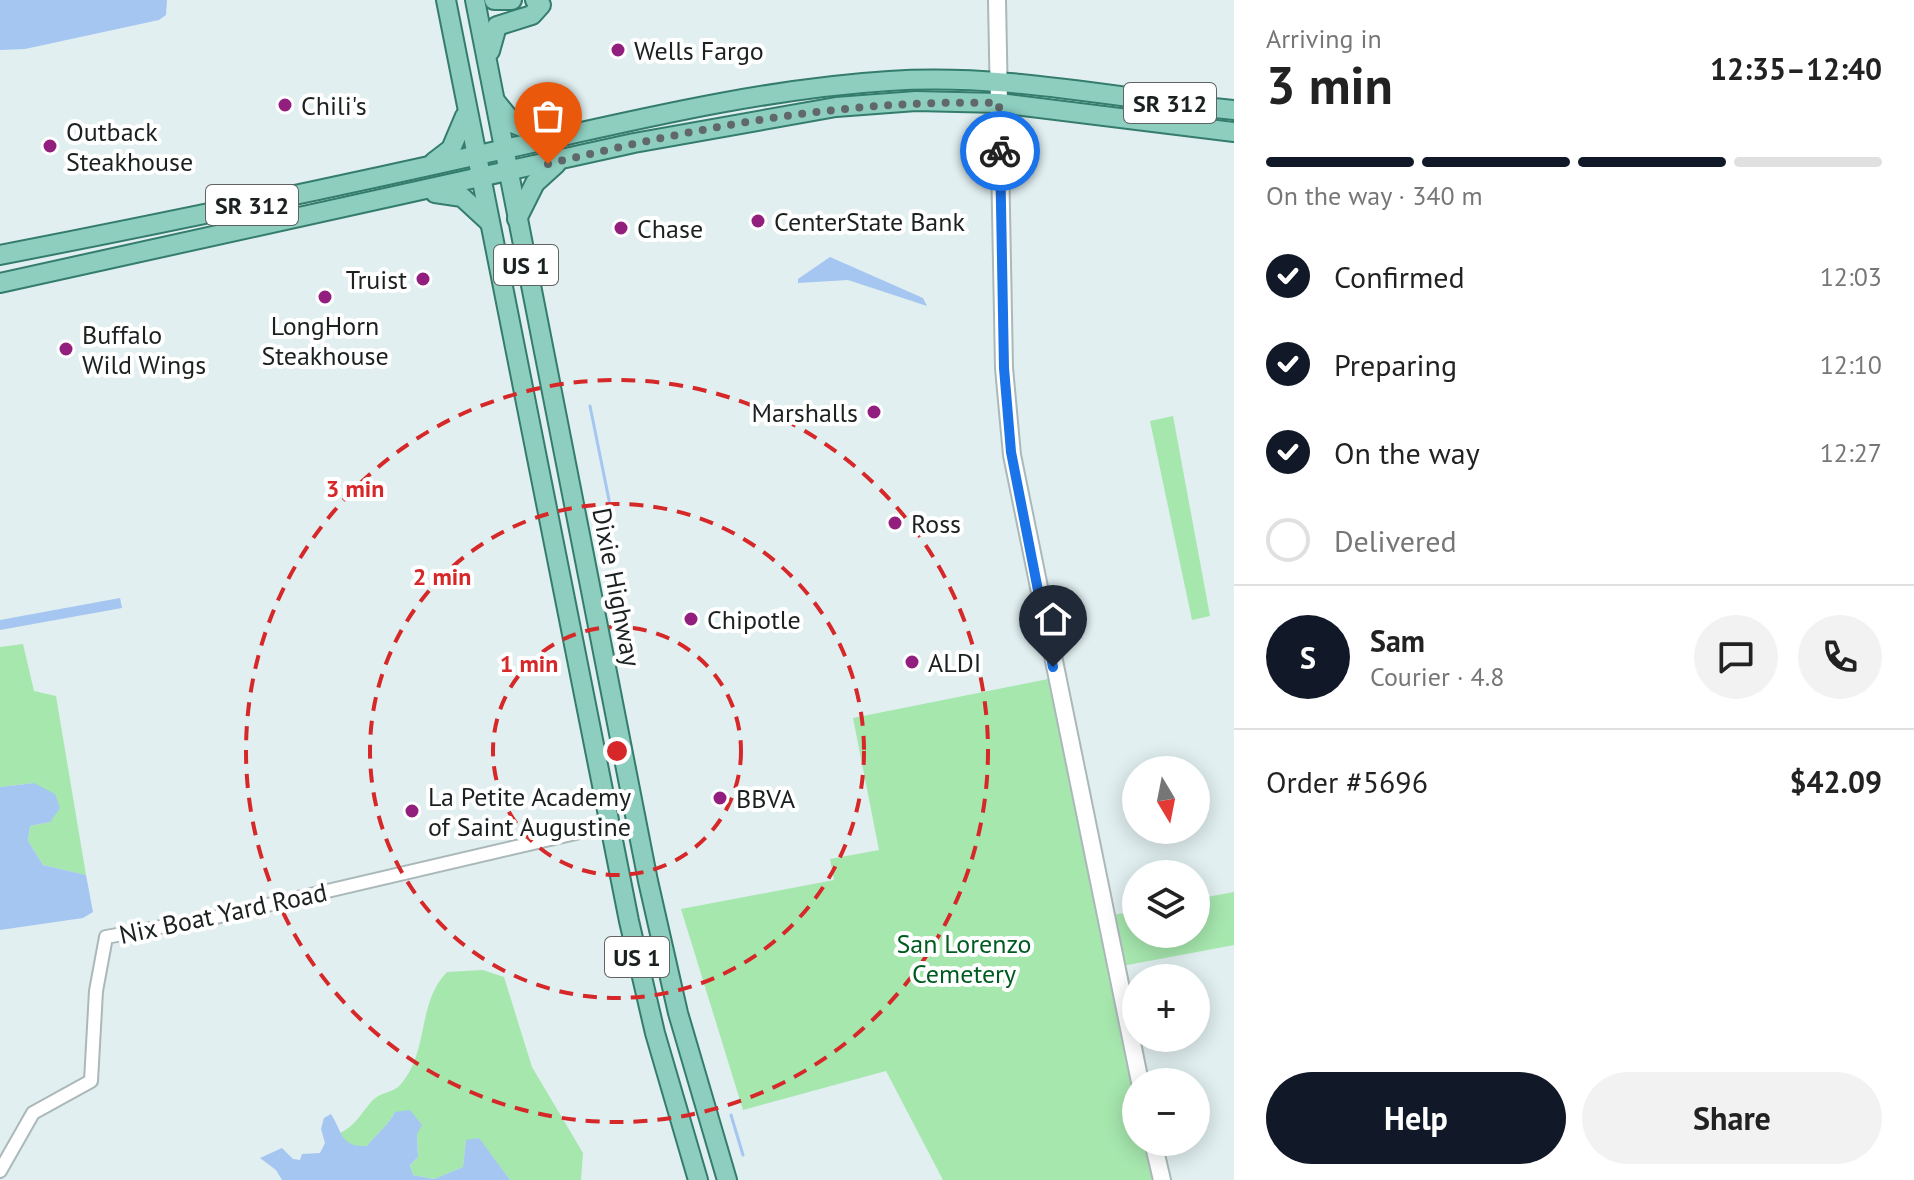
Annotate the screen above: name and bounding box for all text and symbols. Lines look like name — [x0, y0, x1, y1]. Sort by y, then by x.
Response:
text: Arriving in — [1266, 22, 1382, 55]
place label: Wells Fargo — [634, 34, 764, 67]
marker: Wells Fargo — [609, 41, 627, 59]
text: 12:35–12:40 — [1710, 49, 1882, 88]
text: 3 min — [1266, 51, 1393, 118]
pin — [514, 82, 582, 164]
road number: SR 312 — [1124, 83, 1216, 123]
place label: Chili's — [301, 89, 367, 122]
icon: bag — [526, 94, 570, 138]
marker: Chili's — [276, 96, 294, 114]
courier — [960, 111, 1040, 191]
place label: Outback Steakhouse — [66, 115, 193, 178]
icon: bike — [978, 129, 1022, 173]
marker: Outback Steakhouse — [41, 137, 59, 155]
text: On the way · 340 m — [1266, 179, 1483, 212]
road number: SR 312 — [206, 185, 298, 225]
place label: CenterState Bank — [774, 205, 965, 238]
place label: Chase — [637, 212, 703, 245]
marker: CenterState Bank — [749, 212, 767, 230]
marker: Chase — [612, 219, 630, 237]
road number: US 1 — [494, 245, 558, 285]
icon: check — [1266, 254, 1310, 298]
text: Confirmed — [1334, 257, 1465, 296]
text: 12:03 — [1820, 260, 1882, 293]
place label: Truist — [346, 263, 407, 296]
marker: Truist — [414, 270, 432, 288]
marker: LongHorn Steakhouse — [316, 288, 334, 306]
place label: LongHorn Steakhouse — [261, 309, 389, 372]
place label: Buffalo Wild Wings — [82, 318, 206, 381]
marker: Buffalo Wild Wings — [57, 340, 75, 358]
icon: check — [1266, 342, 1310, 386]
text: Preparing — [1334, 345, 1457, 384]
text: 12:10 — [1820, 348, 1882, 381]
place label: Marshalls — [752, 396, 858, 429]
marker: Marshalls — [865, 403, 883, 421]
icon: check — [1266, 430, 1310, 474]
text: On the way — [1334, 433, 1480, 472]
text: 12:27 — [1820, 436, 1882, 469]
text: 3 min — [326, 473, 384, 504]
street label: Dixie Highway — [585, 505, 649, 669]
place label: Ross — [911, 507, 961, 540]
marker: Ross — [886, 514, 904, 532]
text: Delivered — [1334, 521, 1457, 560]
text: 2 min — [413, 561, 471, 592]
pin — [1019, 585, 1087, 667]
icon: home — [1031, 597, 1075, 641]
place label: Chipotle — [707, 603, 801, 636]
marker: Chipotle — [682, 610, 700, 628]
button: chat — [1694, 615, 1778, 699]
button: phone — [1798, 615, 1882, 699]
text: Sam — [1370, 621, 1425, 660]
text: S — [1300, 638, 1316, 677]
place label: ALDI — [928, 646, 981, 679]
text: 1 min — [500, 648, 558, 679]
marker: ALDI — [903, 653, 921, 671]
text: Courier · 4.8 — [1370, 660, 1504, 693]
centre of rings — [603, 737, 631, 765]
north arrow — [1122, 756, 1210, 844]
map controls — [1122, 756, 1210, 1156]
text: Order #5696 — [1266, 762, 1428, 801]
text: $42.09 — [1790, 762, 1882, 801]
place label: La Petite Academy of Saint Augustine — [428, 780, 631, 843]
place label: BBVA — [736, 782, 795, 815]
marker: BBVA — [711, 789, 729, 807]
marker: La Petite Academy of Saint Augustine — [403, 802, 421, 820]
button: layers — [1122, 860, 1210, 948]
street label: Nix Boat Yard Road — [116, 875, 330, 951]
park label: San Lorenzo Cemetery — [896, 927, 1032, 990]
road number: US 1 — [605, 937, 669, 977]
button: + — [1122, 964, 1210, 1052]
button: − — [1122, 1068, 1210, 1156]
button: Help — [1266, 1072, 1566, 1164]
button: Share — [1582, 1072, 1882, 1164]

